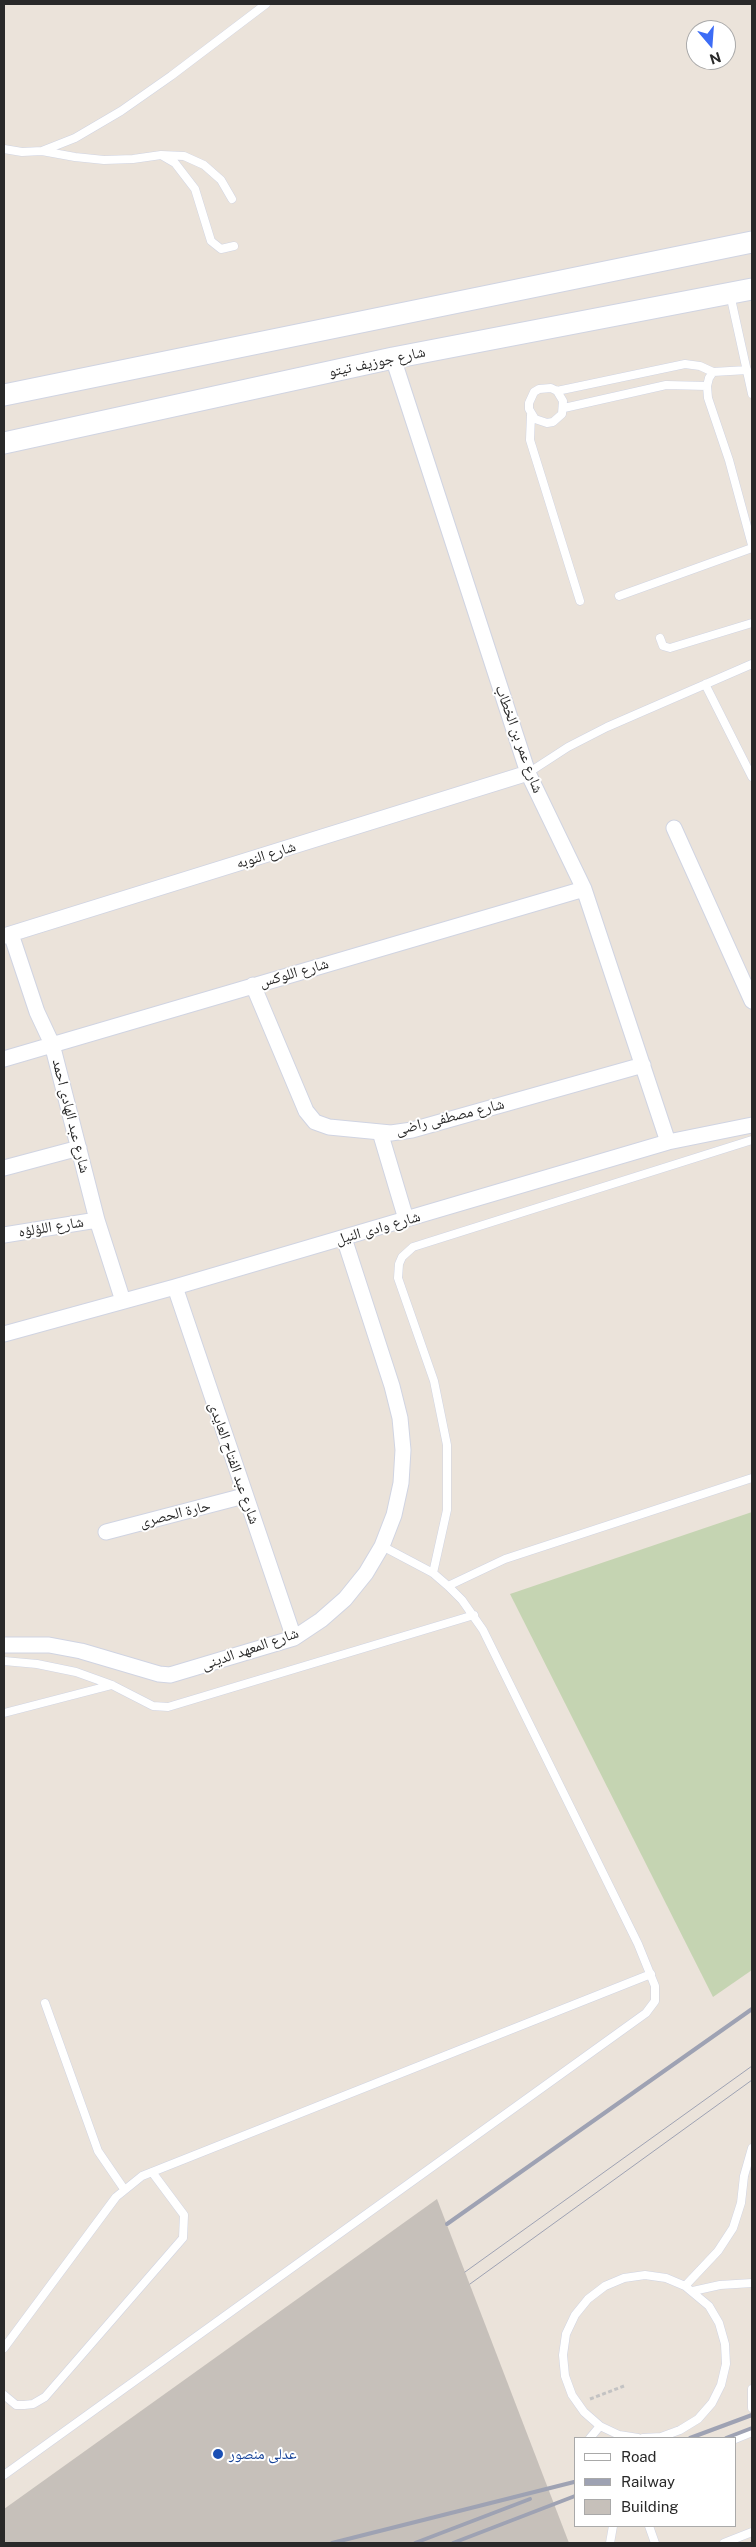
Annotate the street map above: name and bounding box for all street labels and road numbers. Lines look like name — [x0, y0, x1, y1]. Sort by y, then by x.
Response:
street label: شارع جوزيف تيتو — [327, 343, 427, 381]
street label: شارع عمر بن الخطاب — [491, 682, 547, 796]
street label: شارع النوبه — [234, 837, 298, 873]
street label: شارع اللوكس — [257, 955, 331, 991]
street label: شارع عبد الهادى احمد — [48, 1057, 94, 1175]
street label: شارع مصطفى راضى — [394, 1095, 506, 1139]
street label: شارع وادى النيل — [334, 1207, 422, 1249]
street label: شارع اللؤلؤه — [17, 1213, 85, 1241]
street label: شارع عبد الفتاح العايدى — [205, 1400, 263, 1526]
street label: حارة الحصرى — [138, 1496, 212, 1532]
street label: شارع المعهد الدينى — [199, 1624, 301, 1674]

